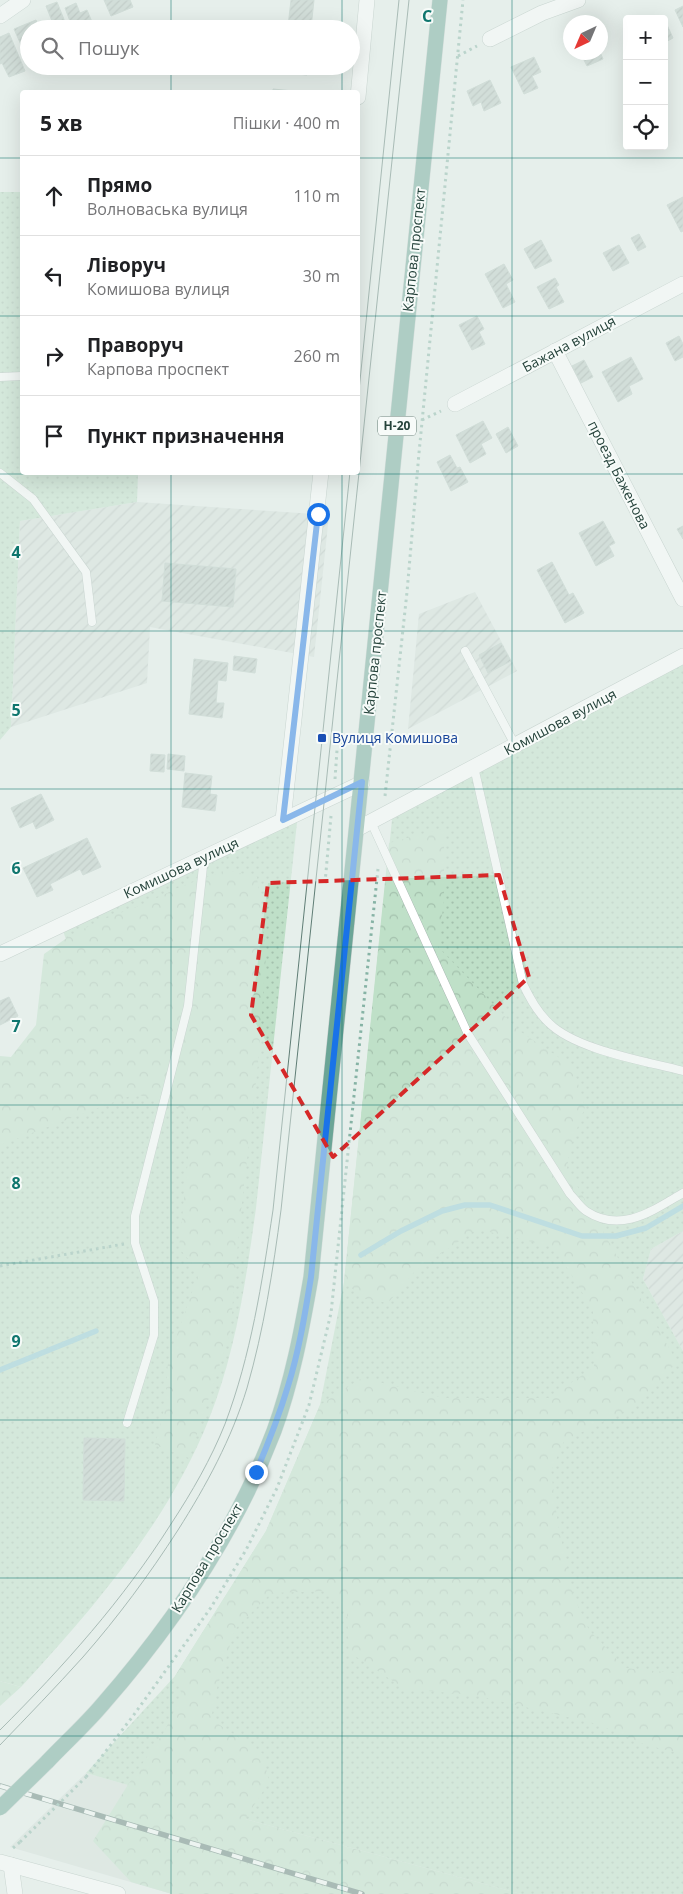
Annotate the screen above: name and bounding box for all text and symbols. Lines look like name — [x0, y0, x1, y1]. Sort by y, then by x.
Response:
text: C — [422, 5, 432, 27]
north arrow — [563, 15, 608, 60]
map controls — [623, 15, 668, 150]
button: + — [623, 15, 668, 60]
search box — [20, 20, 360, 75]
icon: search — [38, 34, 66, 62]
text: Пошук — [78, 35, 140, 61]
button: − — [623, 60, 668, 105]
button: locate — [623, 105, 668, 150]
text: 5 хв — [40, 109, 83, 137]
text: Пішки · 400 m — [233, 112, 340, 134]
text: Прямо — [87, 172, 152, 198]
icon: ahead — [40, 182, 68, 210]
text: 110 m — [294, 185, 340, 207]
street label: Карпова проспект — [398, 187, 429, 313]
text: Волноваська вулиця — [87, 198, 248, 220]
text: Ліворуч — [87, 252, 166, 278]
icon: left — [40, 262, 68, 290]
text: 30 m — [303, 265, 340, 287]
text: Комишова вулиця — [87, 278, 230, 300]
street label: Бажана вулиця — [519, 311, 619, 376]
text: Праворуч — [87, 332, 184, 358]
icon: right — [40, 342, 68, 370]
text: 260 m — [294, 345, 340, 367]
text: Карпова проспект — [87, 358, 229, 380]
road number: Н-20 — [378, 416, 416, 436]
street label: проезд Баженова — [584, 417, 655, 532]
icon: arrive — [40, 422, 68, 450]
text: Пункт призначення — [87, 423, 285, 449]
route start — [307, 503, 330, 526]
text: 4 — [11, 541, 21, 563]
street label: Карпова проспект — [359, 590, 390, 716]
street label: Комишова вулиця — [500, 684, 619, 759]
text: 5 — [11, 699, 21, 721]
place label: Вулиця Комишова — [332, 728, 458, 747]
marker: Вулиця Комишова — [316, 732, 328, 744]
street label: Комишова вулиця — [120, 833, 241, 903]
text: 6 — [11, 857, 21, 879]
text: 7 — [11, 1015, 21, 1037]
text: 8 — [11, 1172, 21, 1194]
text: 9 — [11, 1330, 21, 1352]
route end — [245, 1461, 268, 1484]
street label: Карпова проспект — [166, 1499, 247, 1616]

